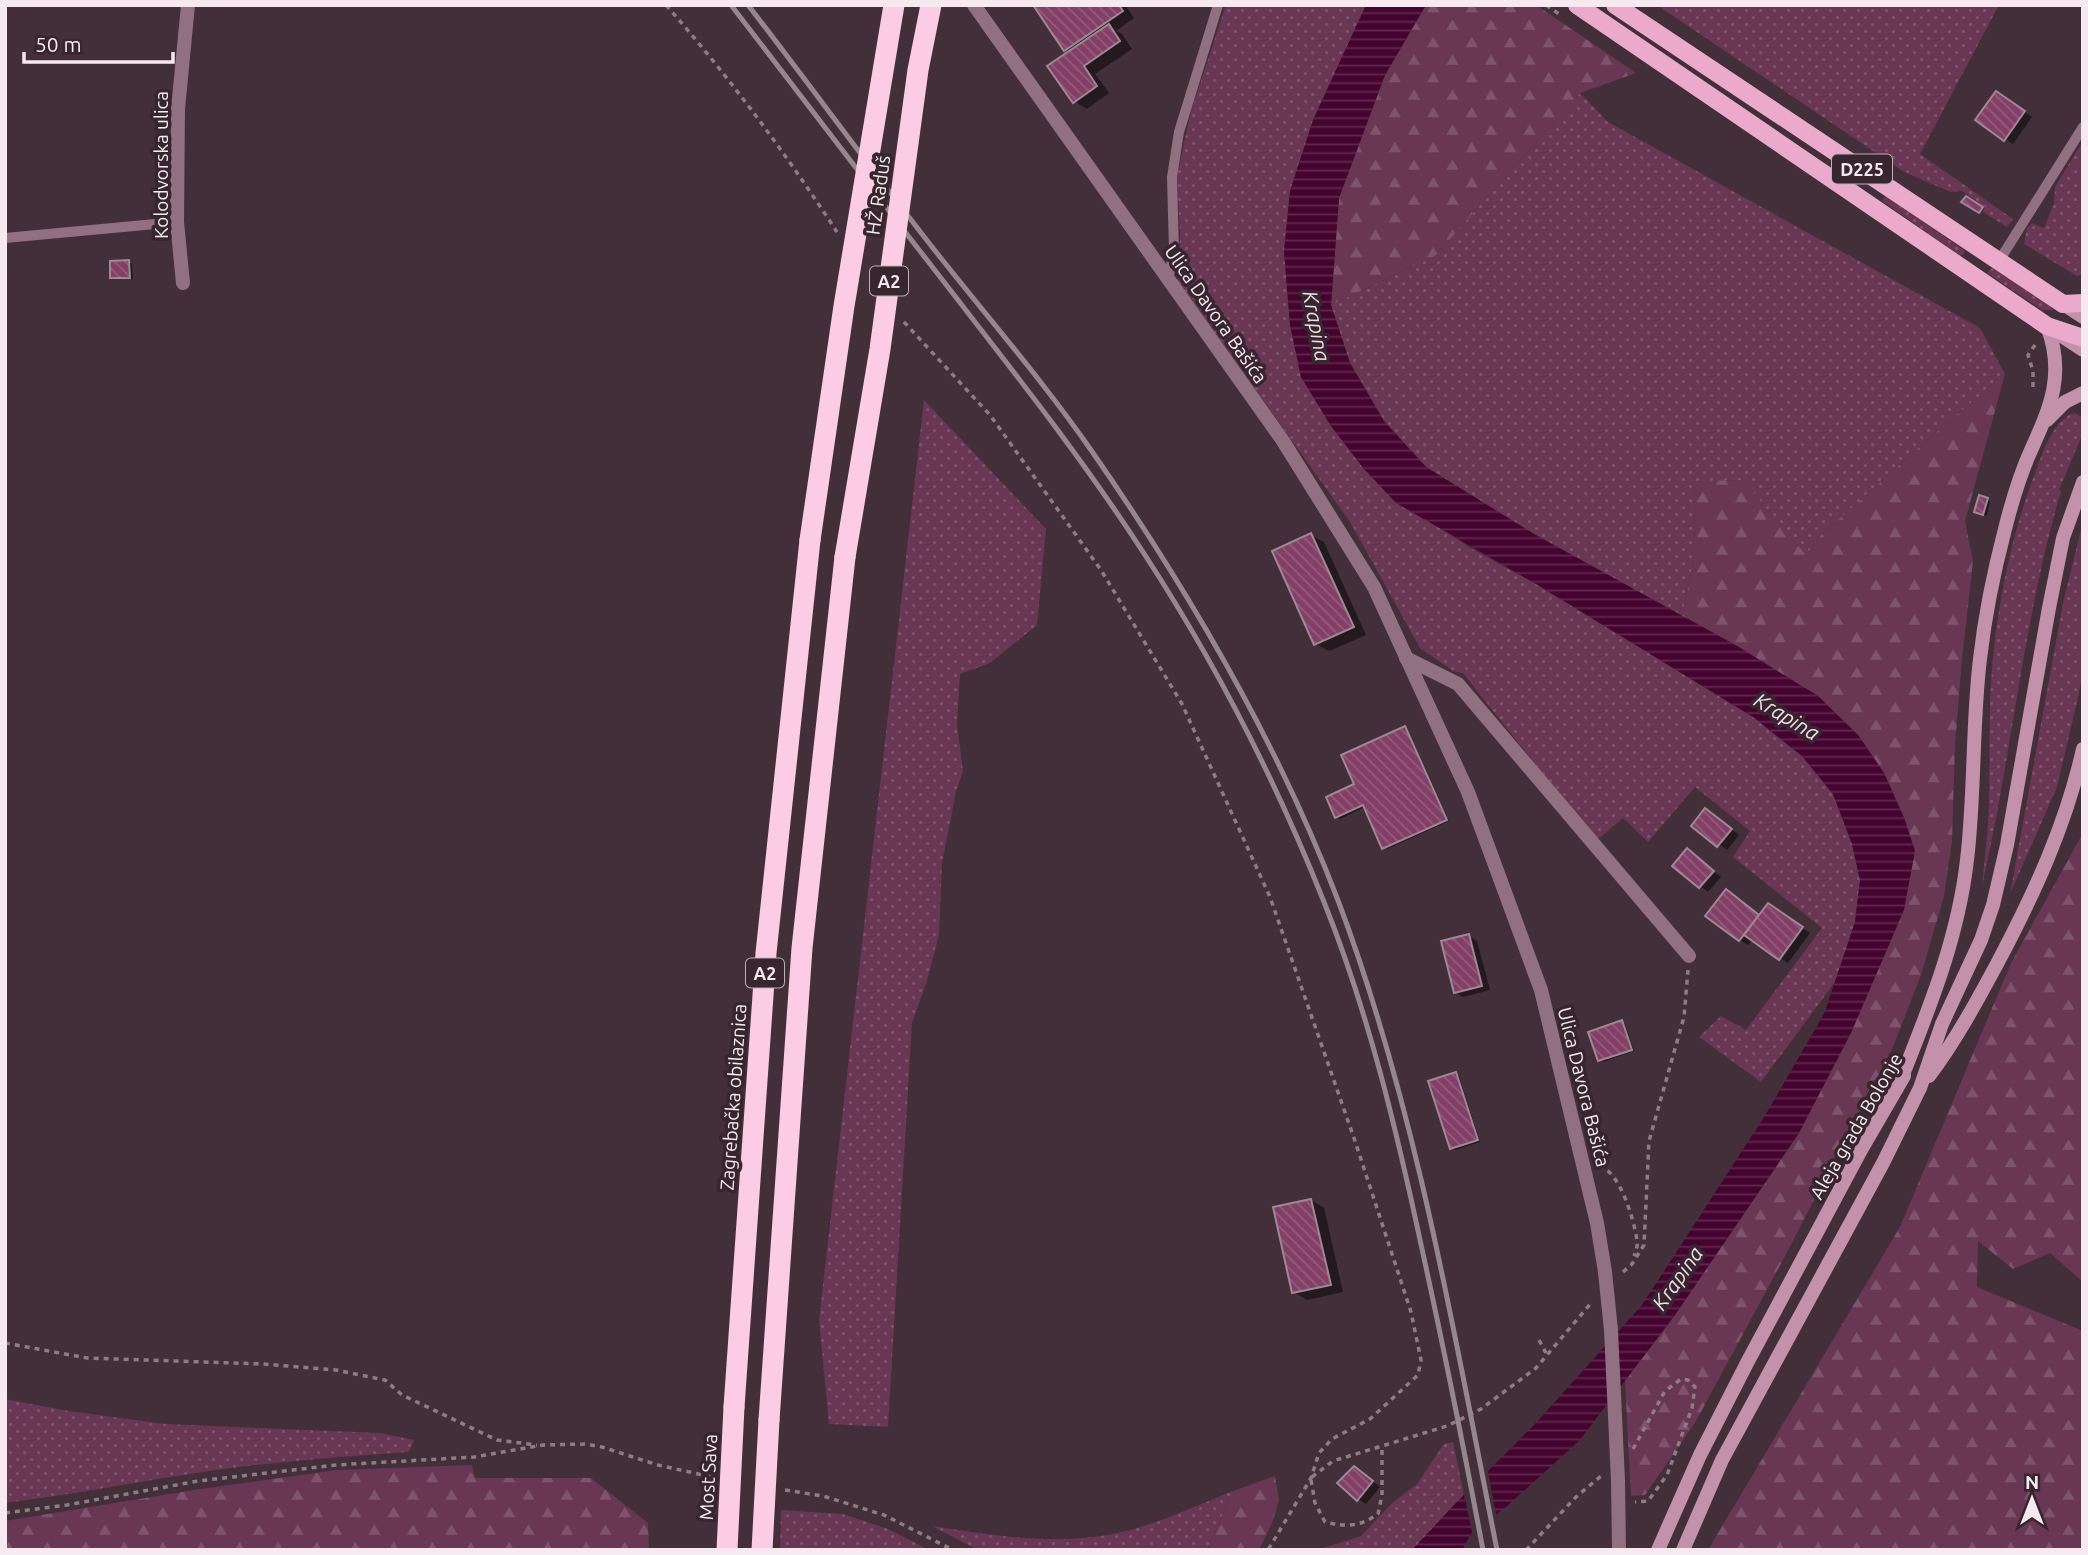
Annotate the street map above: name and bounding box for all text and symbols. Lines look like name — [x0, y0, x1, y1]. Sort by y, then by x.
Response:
scale bar — [24, 21, 173, 65]
text: 50 m — [35, 32, 82, 56]
street label: Kolodvorska ulica — [150, 91, 172, 239]
street label: HŽ Raduš — [862, 154, 894, 236]
road number: D225 — [1832, 154, 1892, 184]
street label: Ulica Davora Bašića — [1160, 241, 1272, 387]
road number: A2 — [870, 267, 908, 296]
water label: Krapina — [1298, 289, 1336, 363]
water label: Krapina — [1750, 687, 1824, 745]
road number: A2 — [746, 958, 784, 988]
street label: Zagrebačka obilaznica — [716, 1003, 750, 1191]
street label: Ulica Davora Bašića — [1554, 1005, 1614, 1169]
street label: Aleja grada Bolonje — [1805, 1049, 1907, 1203]
water label: Krapina — [1647, 1242, 1707, 1314]
street label: Most Sava — [695, 1433, 721, 1521]
north arrow — [1997, 1464, 2067, 1534]
text: N — [2025, 1471, 2039, 1493]

